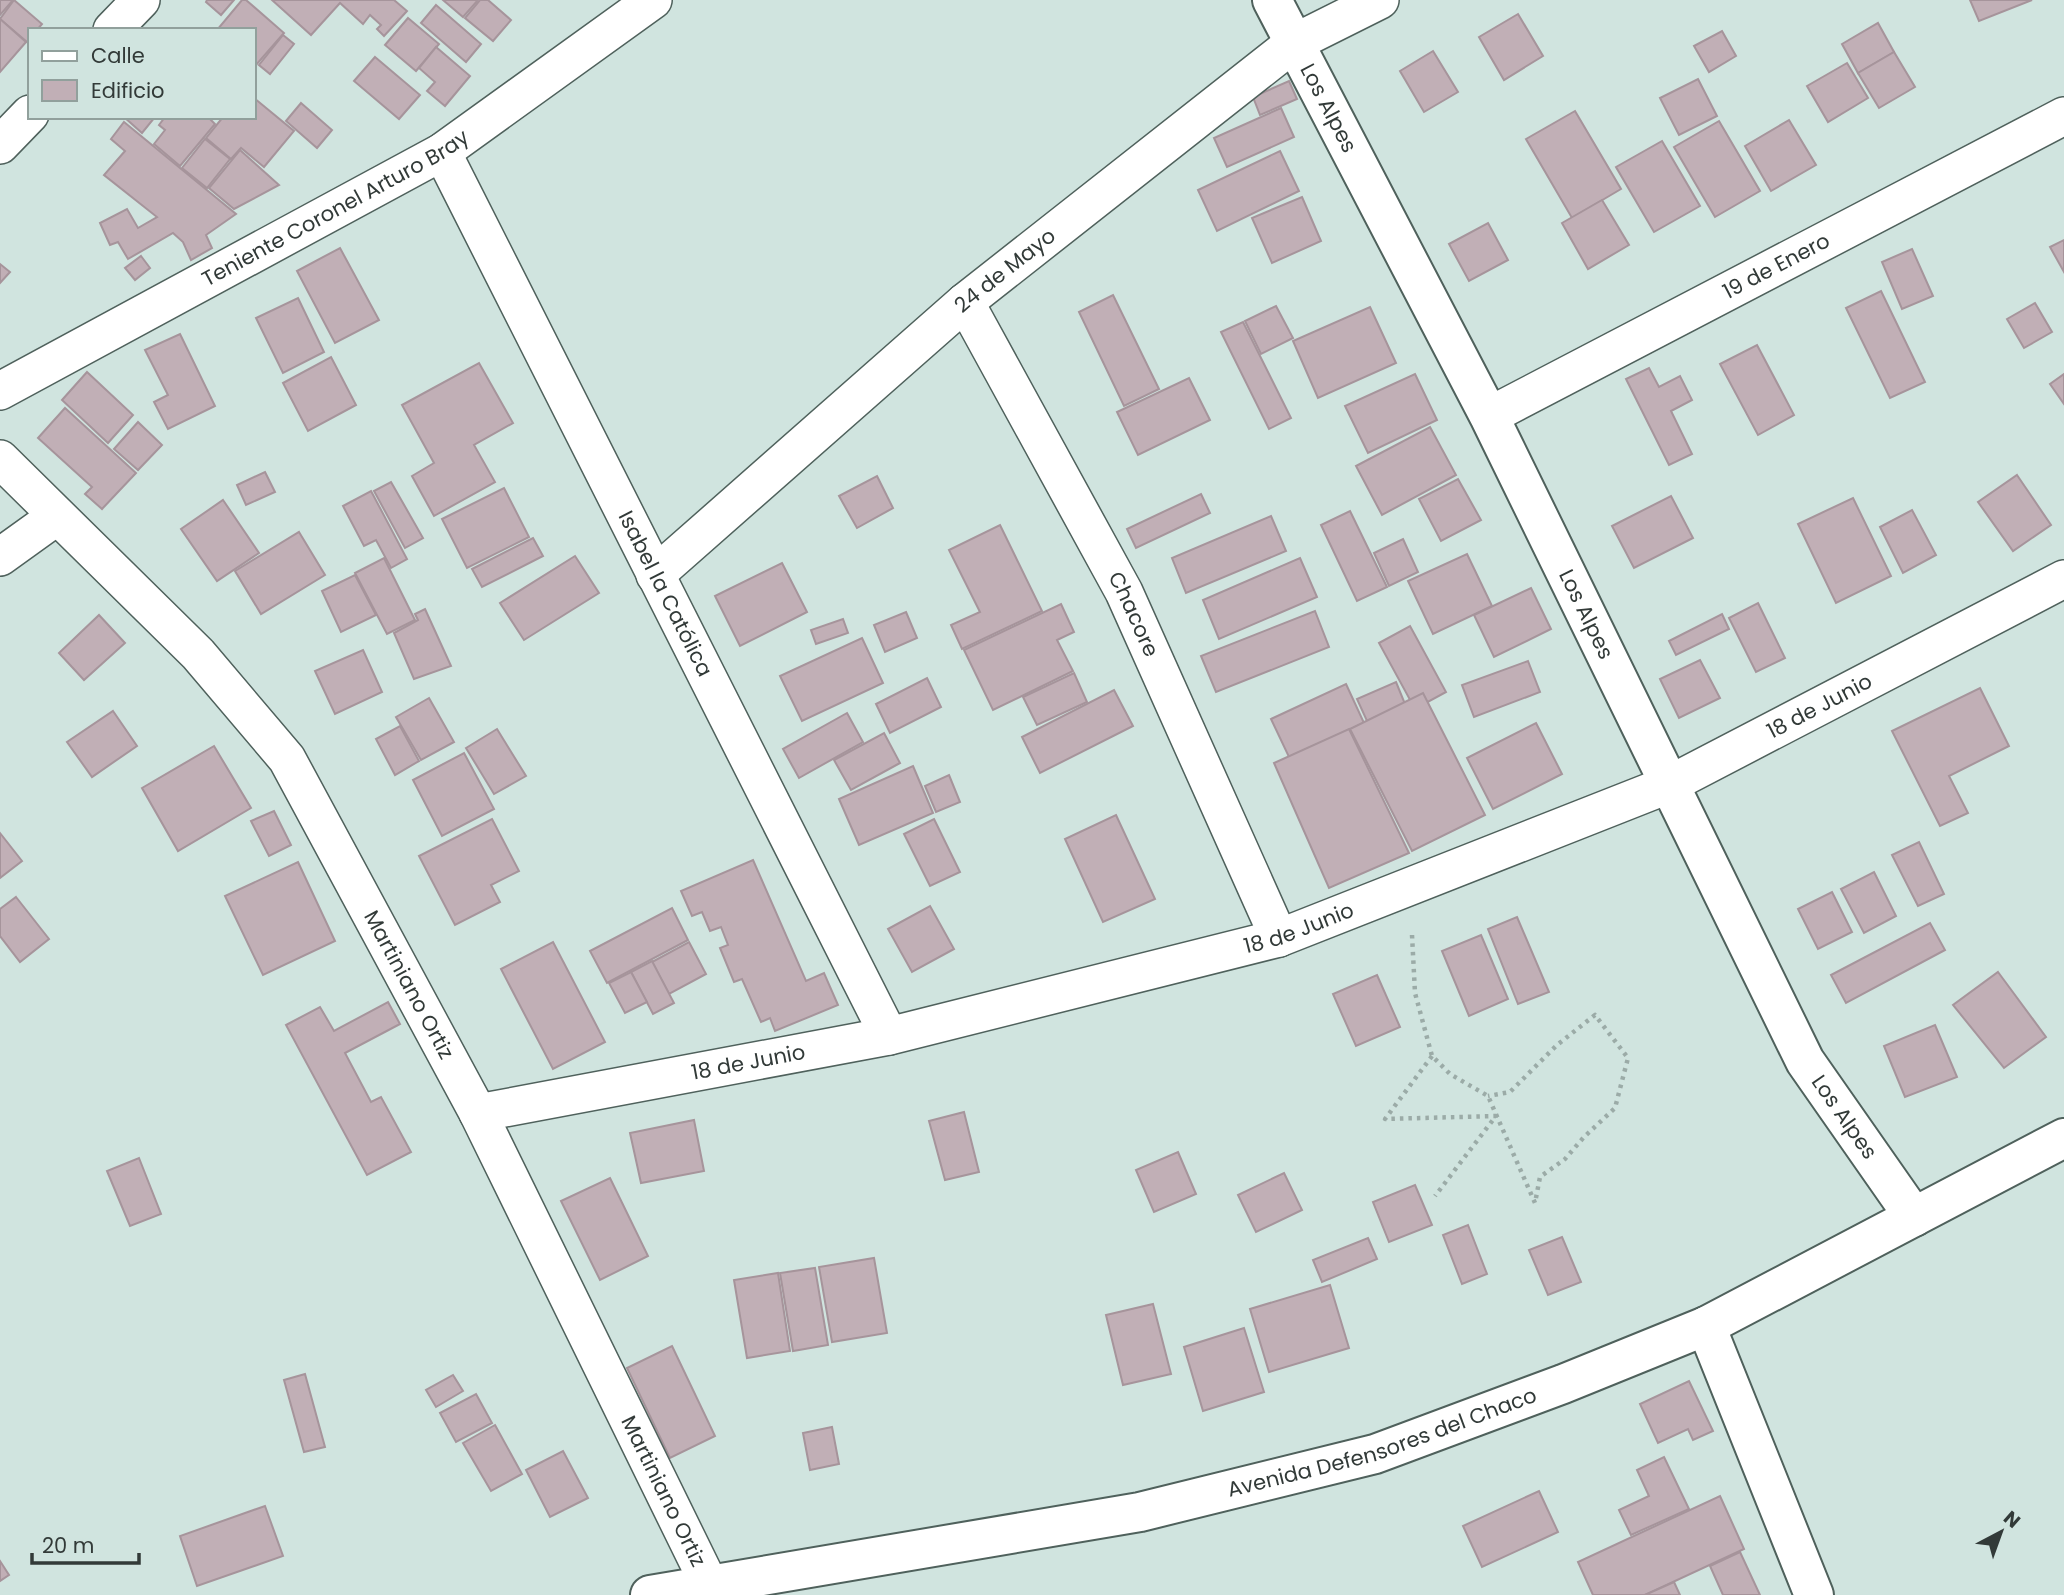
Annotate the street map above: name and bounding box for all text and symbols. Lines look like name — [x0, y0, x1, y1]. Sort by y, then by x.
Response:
legend — [28, 28, 256, 119]
text: Calle — [91, 41, 145, 70]
street label: Los Alpes — [1294, 58, 1364, 157]
text: Edificio — [91, 76, 165, 105]
street label: Teniente Coronel Arturo Bray — [197, 122, 475, 293]
street label: 24 de Mayo — [948, 221, 1061, 319]
street label: 19 de Enero — [1717, 226, 1835, 306]
street label: Isabel la Católica — [612, 506, 720, 681]
street label: Los Alpes — [1552, 564, 1621, 664]
street label: Chacore — [1102, 566, 1166, 661]
street label: 18 de Junio — [1761, 666, 1877, 745]
street label: 18 de Junio — [1241, 895, 1358, 960]
street label: Martiniano Ortiz — [357, 905, 461, 1064]
street label: 18 de Junio — [689, 1037, 807, 1087]
street label: Los Alpes — [1805, 1069, 1884, 1165]
street label: Avenida Defensores del Chaco — [1224, 1380, 1541, 1504]
street label: Martiniano Ortiz — [615, 1410, 713, 1571]
north arrow — [1966, 1497, 2036, 1567]
text: N — [1998, 1505, 2026, 1534]
scale bar — [32, 1522, 138, 1566]
text: 20 m — [42, 1531, 95, 1560]

